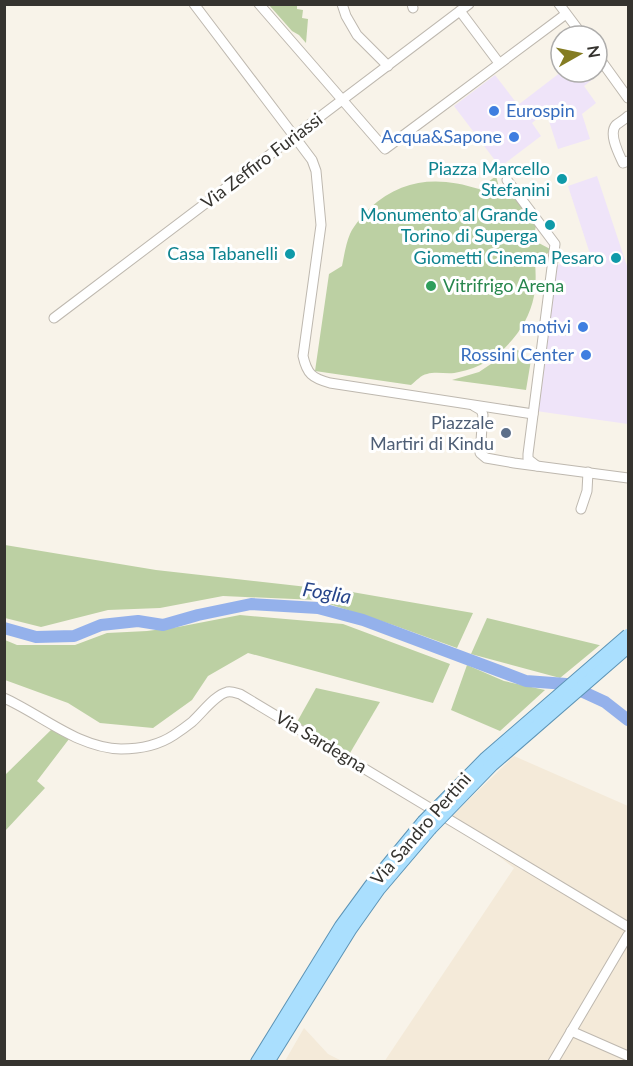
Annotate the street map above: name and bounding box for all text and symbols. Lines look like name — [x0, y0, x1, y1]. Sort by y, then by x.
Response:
north arrow — [549, 24, 609, 84]
text: N — [584, 44, 605, 59]
place label: Eurospin — [506, 99, 575, 121]
marker: Eurospin — [487, 104, 501, 118]
street label: Via Zeffiro Furiassi — [196, 107, 326, 213]
place label: Acqua&Sapone — [381, 125, 502, 147]
marker: Acqua&Sapone — [507, 130, 521, 144]
place label: Piazza Marcello Stefanini — [428, 157, 550, 200]
marker: Piazza Marcello Stefanini — [555, 172, 569, 186]
place label: Monumento al Grande Torino di Superga — [360, 203, 538, 246]
marker: Monumento al Grande Torino di Superga — [543, 218, 557, 232]
place label: Casa Tabanelli — [167, 242, 278, 264]
place label: Giometti Cinema Pesaro — [414, 246, 604, 268]
marker: Casa Tabanelli — [283, 247, 297, 261]
marker: Giometti Cinema Pesaro — [609, 251, 623, 265]
place label: Vitrifrigo Arena — [443, 274, 564, 296]
marker: Vitrifrigo Arena — [424, 279, 438, 293]
place label: motivi — [521, 315, 571, 337]
marker: motivi — [576, 320, 590, 334]
place label: Rossini Center — [460, 343, 574, 365]
marker: Rossini Center — [579, 348, 593, 362]
place label: Piazzale Martiri di Kindu — [370, 411, 494, 454]
marker: Piazzale Martiri di Kindu — [499, 426, 513, 440]
water label: Foglia — [301, 576, 353, 608]
street label: Via Sardegna — [272, 705, 371, 777]
street label: Via Sandro Pertini — [365, 768, 475, 889]

